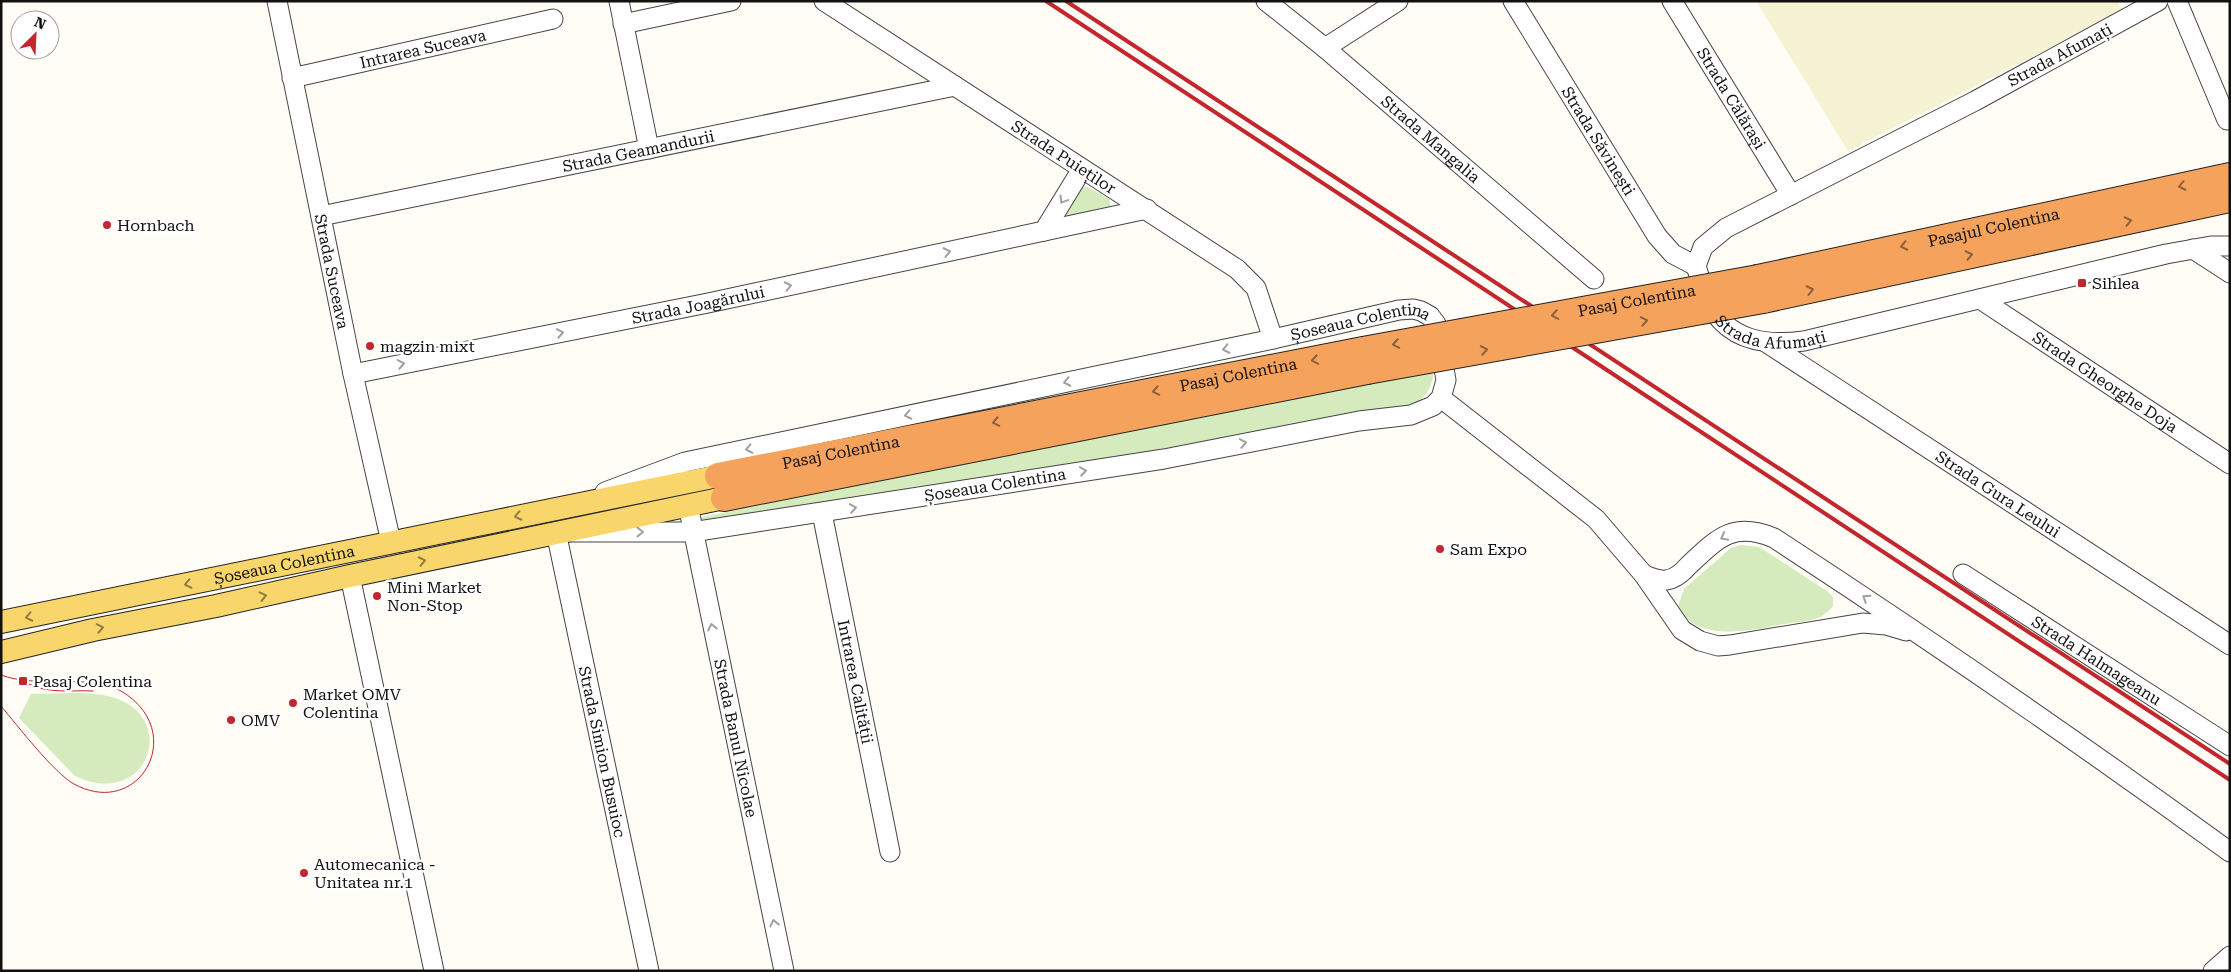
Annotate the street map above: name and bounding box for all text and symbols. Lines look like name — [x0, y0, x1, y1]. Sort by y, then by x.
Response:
north arrow — [10, 10, 60, 60]
text: N — [32, 14, 49, 33]
street label: Strada Afumați — [2005, 19, 2116, 91]
street label: Intrarea Suceava — [358, 25, 488, 72]
street label: Strada Călărași — [1693, 44, 1770, 152]
street label: Strada Săvinești — [1558, 83, 1639, 199]
street label: Strada Mangalia — [1378, 91, 1484, 187]
street label: Strada Puieților — [1008, 116, 1120, 198]
street label: Strada Geamandurii — [561, 126, 716, 176]
one-way arrow — [2178, 180, 2187, 191]
one-way arrow — [1059, 195, 1069, 204]
street label: Pasajul Colentina — [1926, 204, 2061, 251]
street label: Strada Suceava — [311, 212, 353, 331]
place label: Hornbach — [117, 216, 195, 235]
one-way arrow — [2123, 216, 2132, 227]
marker: Hornbach — [101, 219, 113, 231]
one-way arrow — [1899, 240, 1908, 251]
one-way arrow — [942, 247, 951, 258]
one-way arrow — [1965, 251, 1973, 261]
place label: Sihlea — [2092, 274, 2140, 293]
marker: Sihlea — [2076, 277, 2088, 289]
street label: Pasaj Colentina — [1576, 280, 1697, 320]
one-way arrow — [784, 281, 792, 292]
street label: Strada Joagărului — [630, 282, 766, 328]
one-way arrow — [1806, 285, 1815, 296]
street label: Șoseaua Colentina — [1289, 300, 1434, 345]
one-way arrow — [1551, 309, 1560, 319]
street label: Strada Afumați — [1711, 311, 1828, 352]
one-way arrow — [1640, 317, 1649, 327]
street label: Strada Gheorghe Doja — [2029, 327, 2181, 436]
one-way arrow — [556, 328, 565, 338]
place label: magzin mixt — [380, 337, 475, 356]
one-way arrow — [1391, 339, 1400, 349]
marker: magzin mixt — [364, 340, 376, 352]
one-way arrow — [1221, 343, 1230, 354]
one-way arrow — [1480, 345, 1489, 355]
street label: Pasaj Colentina — [1178, 354, 1299, 395]
one-way arrow — [1311, 354, 1320, 364]
one-way arrow — [396, 360, 405, 370]
one-way arrow — [1062, 376, 1071, 387]
one-way arrow — [1151, 385, 1160, 395]
one-way arrow — [903, 410, 912, 420]
one-way arrow — [992, 416, 1001, 426]
street label: Pasaj Colentina — [780, 431, 901, 473]
one-way arrow — [1238, 439, 1247, 449]
one-way arrow — [744, 443, 753, 453]
street label: Strada Gura Leului — [1932, 446, 2064, 541]
street label: Șoseaua Colentina — [923, 464, 1068, 507]
one-way arrow — [1079, 466, 1087, 477]
one-way arrow — [849, 503, 857, 513]
one-way arrow — [514, 510, 523, 520]
one-way arrow — [636, 527, 644, 537]
one-way arrow — [1720, 531, 1729, 541]
place label: Sam Expo — [1450, 540, 1527, 559]
street label: Șoseaua Colentina — [212, 541, 357, 589]
marker: Sam Expo — [1434, 543, 1446, 555]
one-way arrow — [418, 556, 427, 566]
one-way arrow — [183, 578, 192, 588]
place label: Mini Market Non-Stop — [387, 578, 482, 615]
marker: Mini Market Non-Stop — [371, 590, 383, 602]
one-way arrow — [259, 591, 268, 602]
one-way arrow — [1862, 595, 1872, 604]
one-way arrow — [24, 611, 33, 622]
street label: Strada Halmageanu — [2028, 611, 2165, 709]
street label: Intrarea Calității — [834, 618, 878, 745]
one-way arrow — [708, 622, 718, 631]
one-way arrow — [95, 624, 104, 634]
street label: Strada Banul Nicolae — [710, 657, 762, 819]
street label: Strada Simion Busuioc — [575, 664, 630, 839]
place label: Pasaj Colentina — [33, 672, 152, 691]
marker: Pasaj Colentina — [17, 675, 29, 687]
place label: Market OMV Colentina — [303, 685, 402, 722]
marker: Market OMV Colentina — [287, 697, 299, 709]
place label: OMV — [241, 711, 281, 730]
marker: OMV — [225, 714, 237, 726]
place label: Automecanica - Unitatea nr.1 — [314, 855, 436, 892]
marker: Automecanica - Unitatea nr.1 — [298, 867, 310, 879]
one-way arrow — [769, 919, 780, 927]

